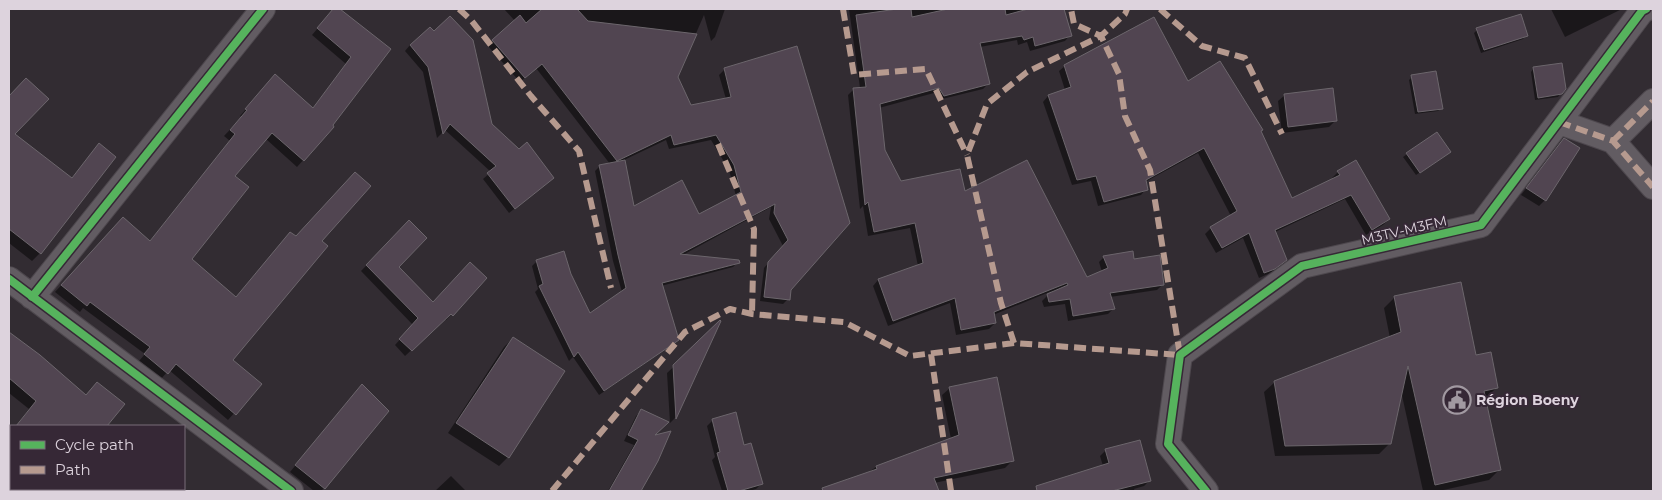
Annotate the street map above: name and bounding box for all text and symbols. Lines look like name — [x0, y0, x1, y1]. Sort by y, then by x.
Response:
street label: M3TV-M3FM — [1359, 211, 1449, 249]
public building icon: Région Boeny — [1442, 385, 1472, 415]
place label: Région Boeny — [1476, 391, 1579, 409]
legend — [10, 425, 185, 490]
text: Cycle path — [55, 435, 134, 454]
text: Path — [55, 460, 91, 479]

